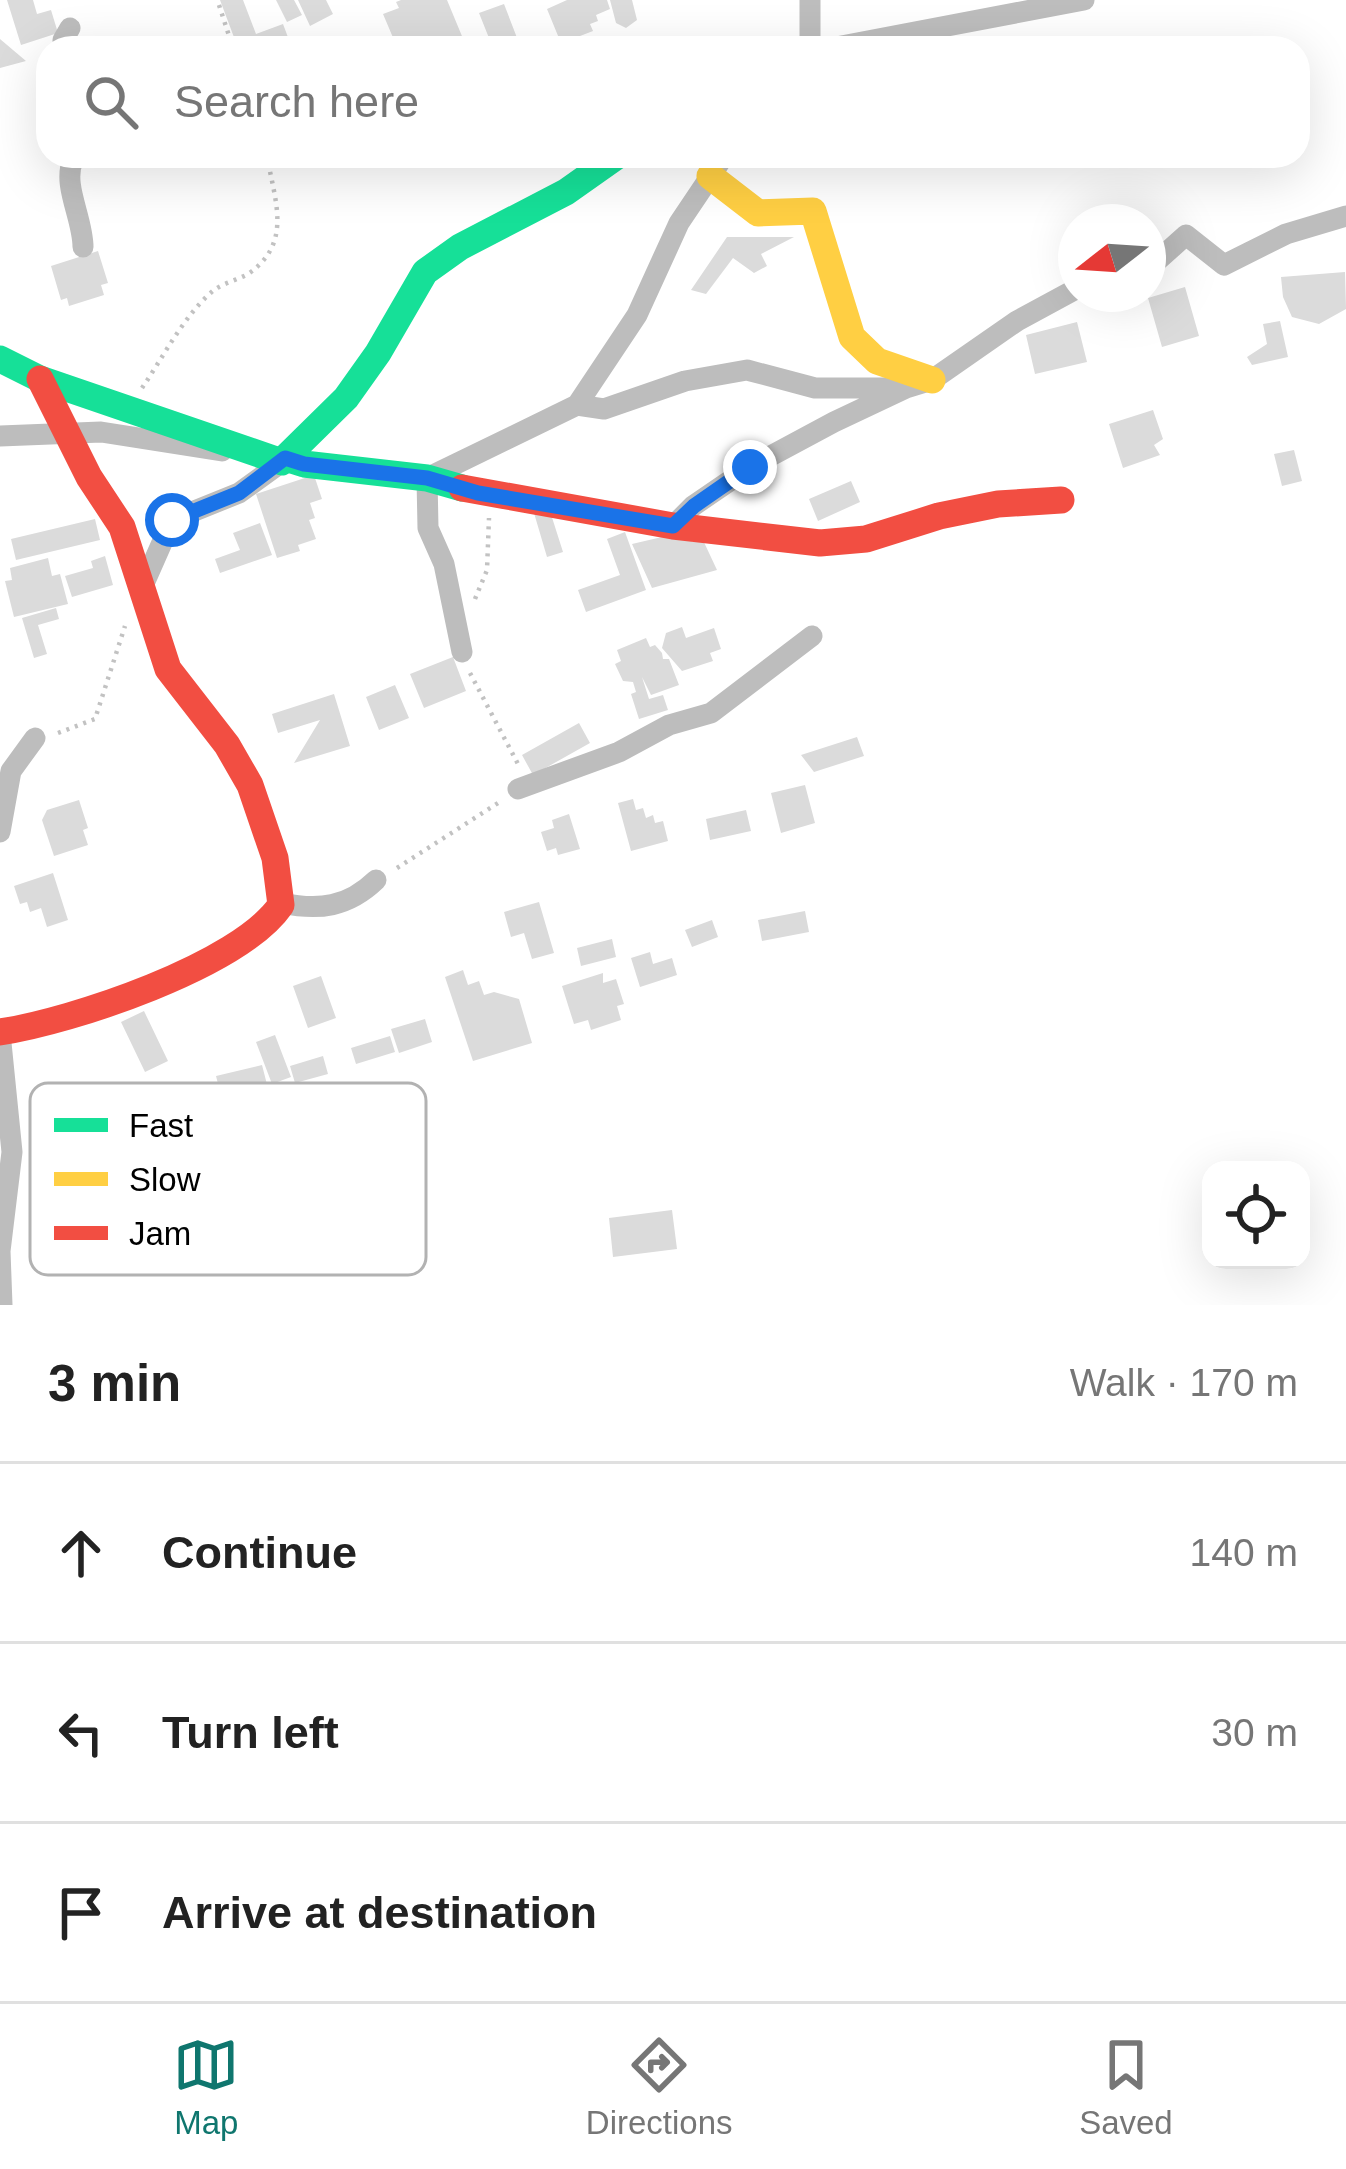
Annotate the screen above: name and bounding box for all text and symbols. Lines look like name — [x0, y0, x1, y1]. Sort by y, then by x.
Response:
search box — [36, 36, 1310, 168]
icon: search — [78, 69, 144, 135]
text: Search here — [174, 76, 419, 127]
north arrow — [1058, 204, 1166, 312]
route end — [723, 440, 777, 494]
route start — [145, 493, 199, 547]
legend — [30, 1083, 426, 1275]
text: Fast — [129, 1107, 193, 1144]
text: Slow — [129, 1161, 201, 1198]
map controls — [1202, 1161, 1310, 1269]
button: locate — [1202, 1161, 1310, 1269]
text: Jam — [129, 1215, 191, 1252]
text: 3 min — [48, 1355, 181, 1412]
text: Walk · 170 m — [1070, 1361, 1298, 1404]
icon: ahead — [48, 1520, 114, 1586]
text: Continue — [162, 1527, 357, 1578]
text: 140 m — [1190, 1531, 1298, 1574]
icon: left — [48, 1700, 114, 1766]
text: Turn left — [162, 1707, 339, 1758]
text: 30 m — [1211, 1711, 1298, 1754]
icon: arrive — [48, 1880, 114, 1946]
text: Arrive at destination — [162, 1887, 597, 1938]
tab: Map — [173, 2032, 239, 2142]
tab: Directions — [586, 2032, 733, 2142]
tab: Saved — [1079, 2032, 1173, 2142]

